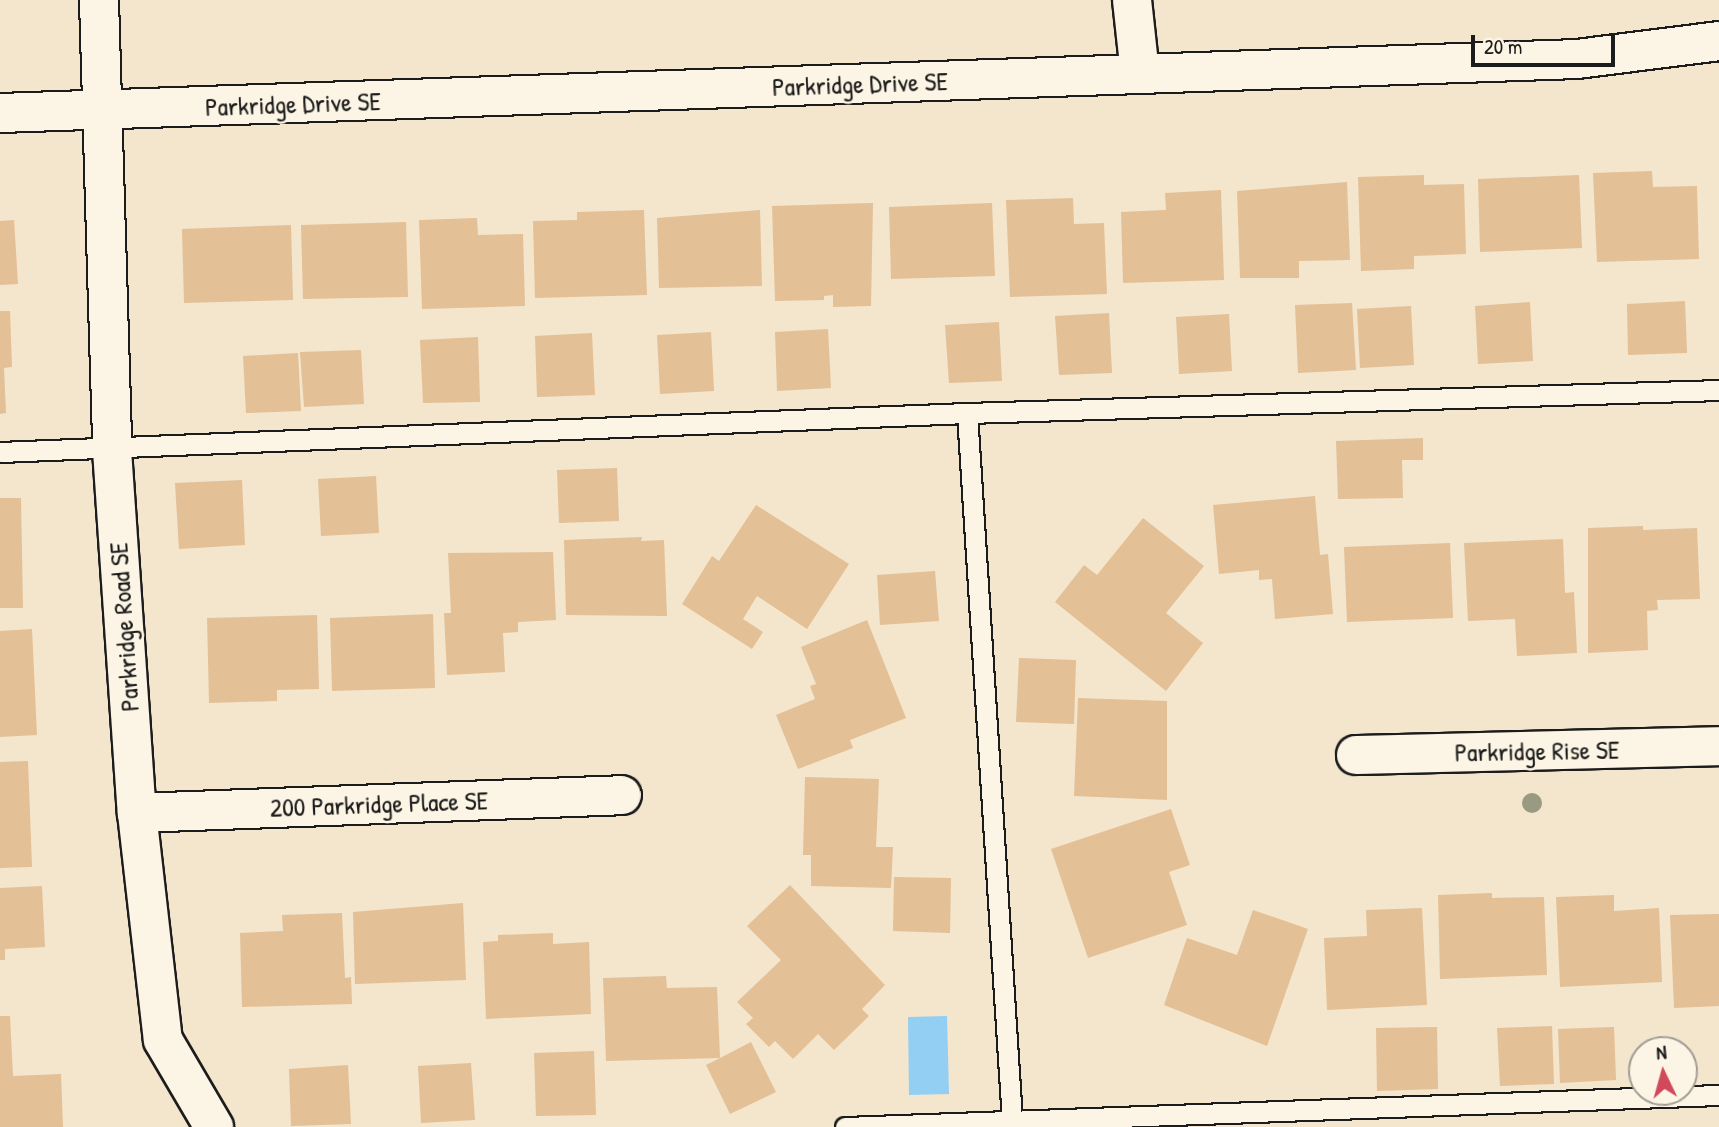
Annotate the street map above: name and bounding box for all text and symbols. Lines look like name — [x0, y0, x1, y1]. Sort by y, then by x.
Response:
scale bar — [1474, 21, 1618, 65]
text: 20 m — [1484, 32, 1522, 61]
street label: Parkridge Drive SE — [772, 65, 948, 103]
street label: Parkridge Drive SE — [205, 85, 381, 123]
street label: Parkridge Road SE — [103, 541, 145, 713]
street label: Parkridge Rise SE — [1454, 734, 1620, 768]
street label: 200 Parkridge Place SE — [269, 785, 489, 823]
north arrow — [1628, 1036, 1698, 1106]
text: N — [1655, 1039, 1668, 1065]

